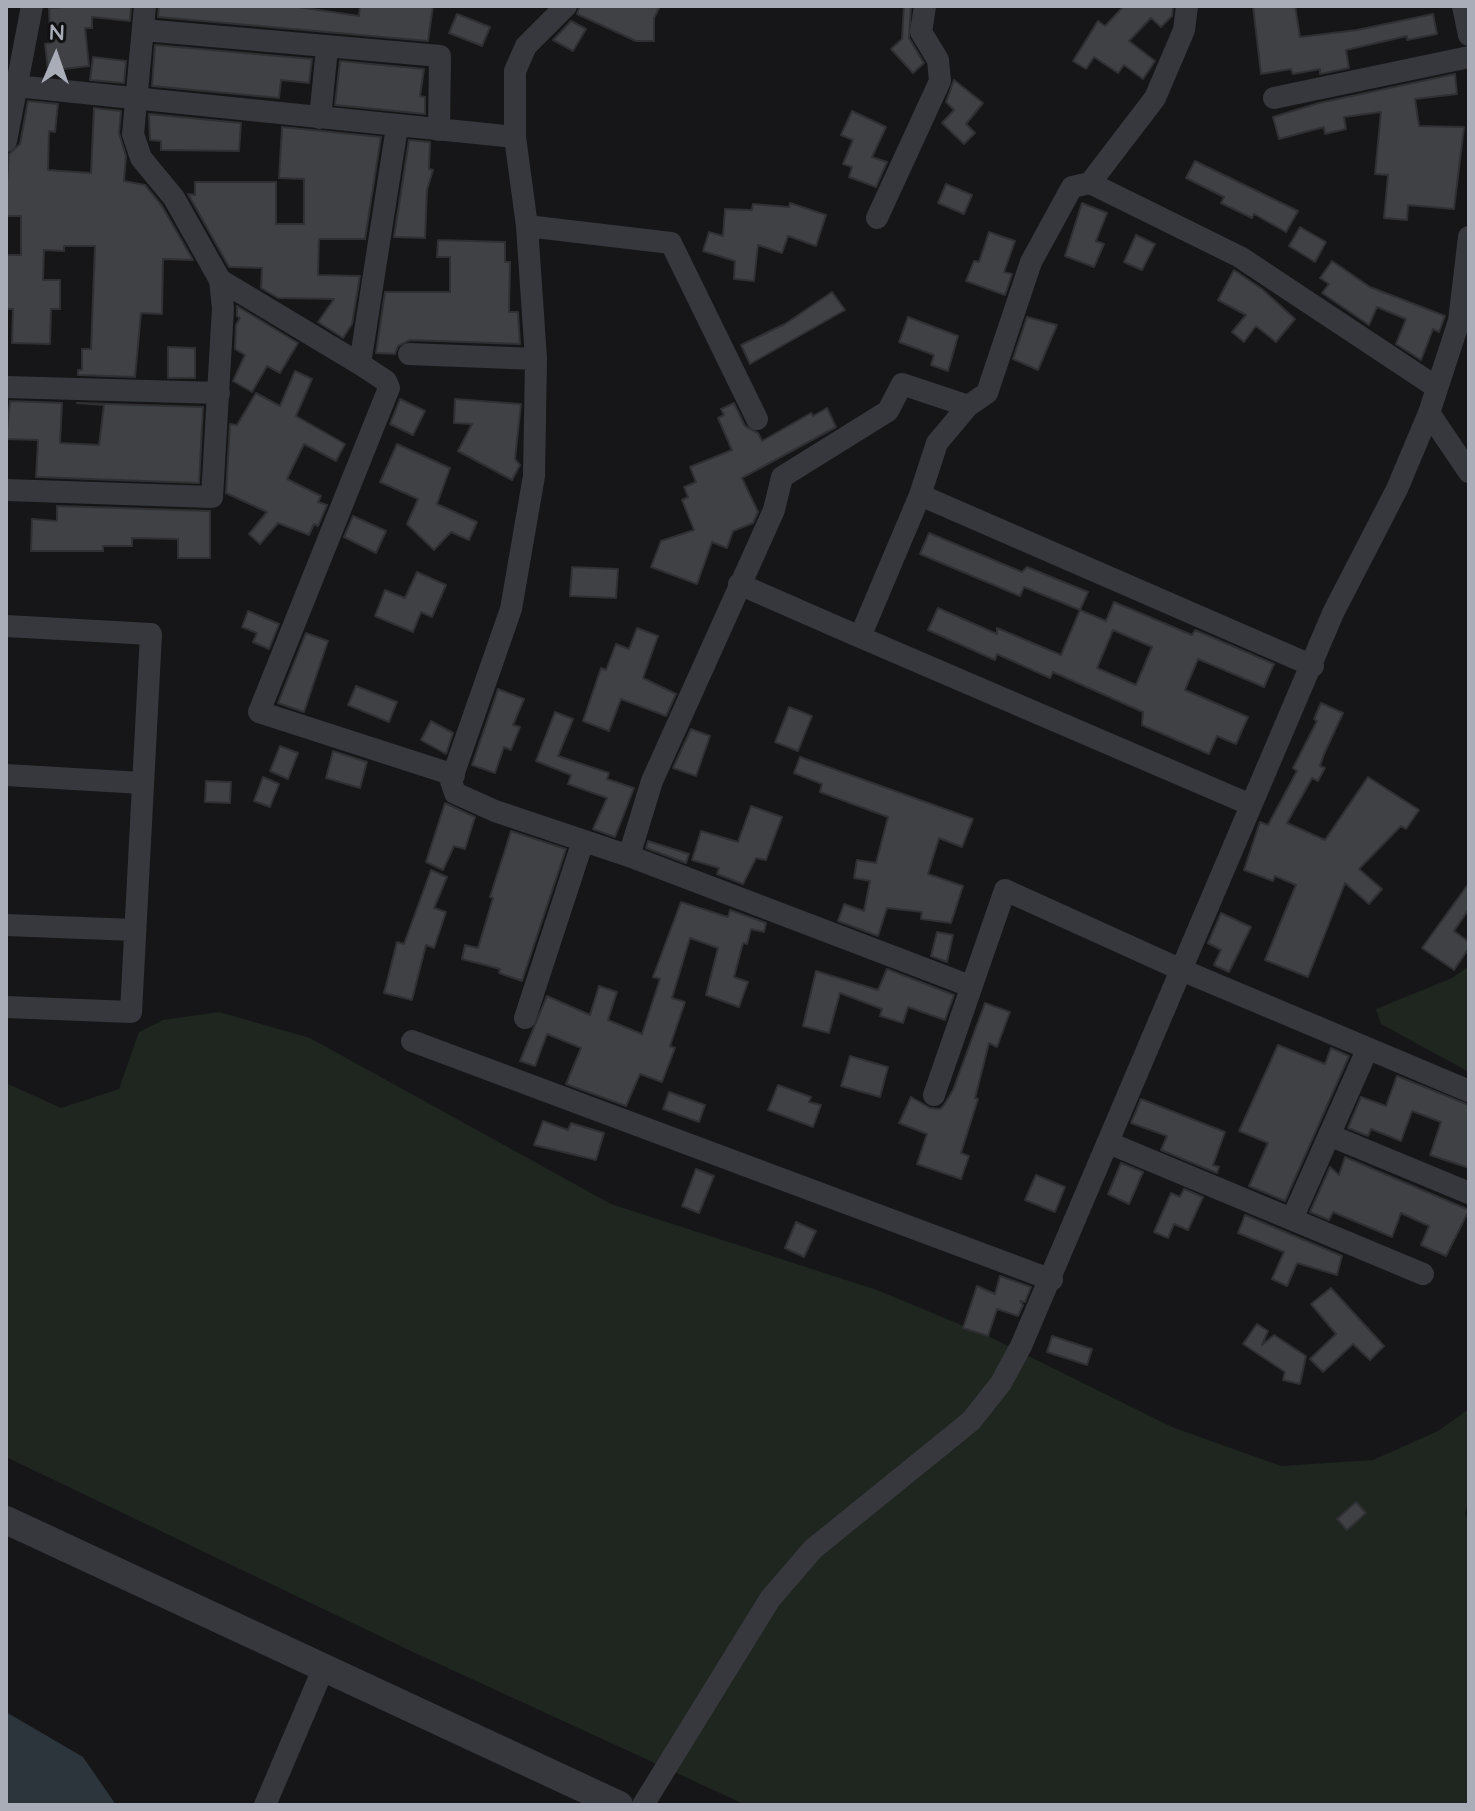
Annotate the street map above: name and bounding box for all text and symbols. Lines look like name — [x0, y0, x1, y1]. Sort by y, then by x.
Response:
north arrow — [16, 16, 96, 96]
text: N — [48, 18, 65, 46]

